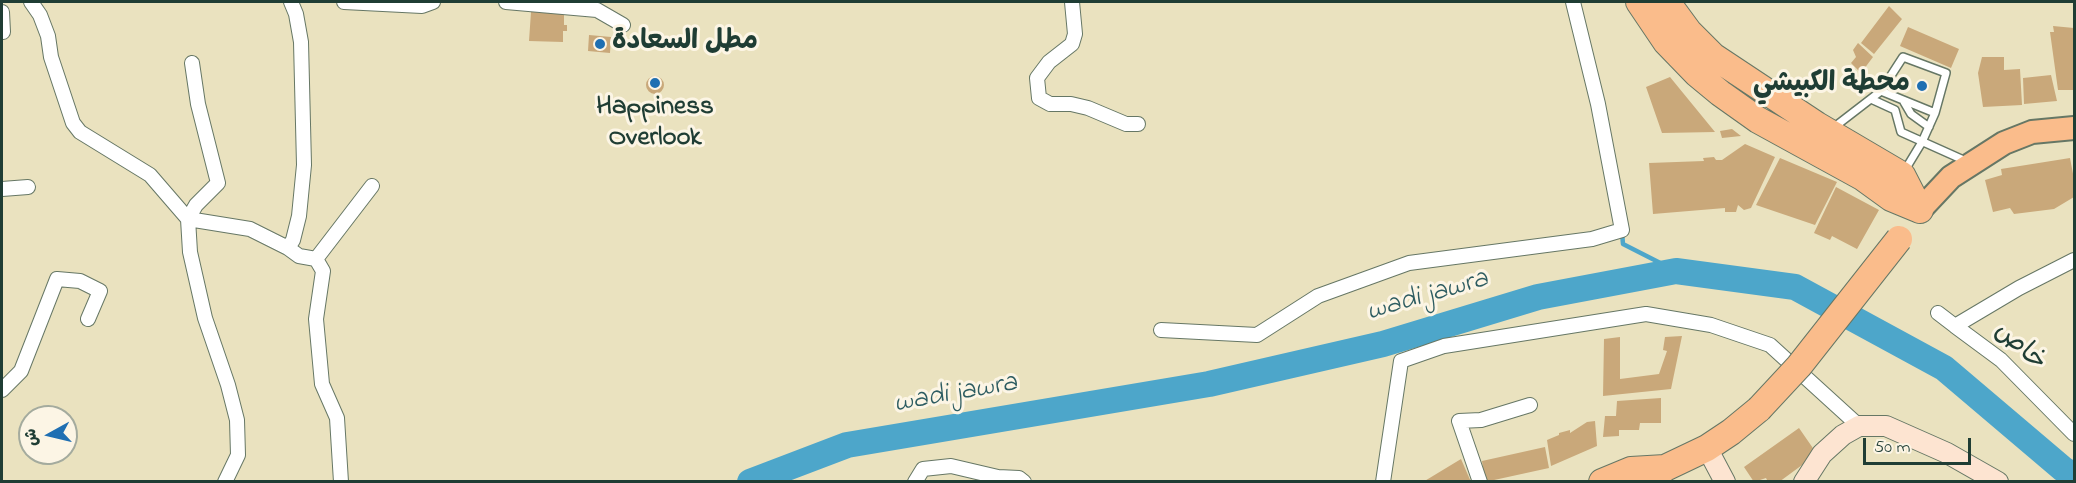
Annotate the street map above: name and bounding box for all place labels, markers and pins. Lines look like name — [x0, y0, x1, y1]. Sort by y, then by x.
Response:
place label: مطل السعادة — [612, 28, 758, 60]
marker: مطل السعادة — [593, 37, 607, 51]
place label: محطة الكبيشي — [1753, 70, 1910, 102]
marker: Happiness Overlook — [648, 76, 662, 90]
marker: محطة الكبيشي — [1915, 79, 1929, 93]
place label: Happiness Overlook — [596, 93, 714, 156]

